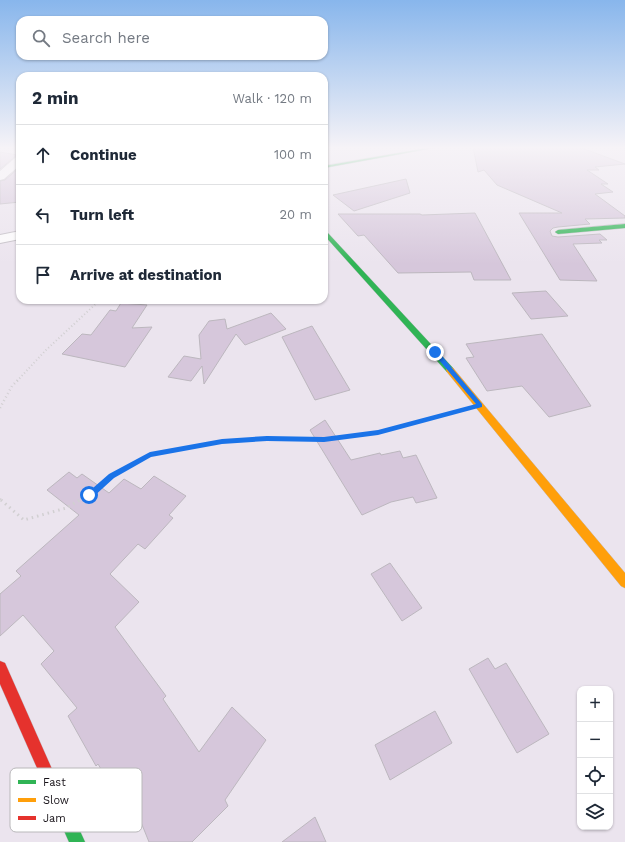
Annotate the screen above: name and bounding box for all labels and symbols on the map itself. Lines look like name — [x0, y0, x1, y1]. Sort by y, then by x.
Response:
route end — [426, 343, 444, 361]
route start — [80, 486, 98, 504]
legend — [10, 768, 142, 832]
text: Fast — [43, 776, 66, 789]
text: Slow — [43, 794, 69, 807]
text: Jam — [43, 812, 66, 825]

